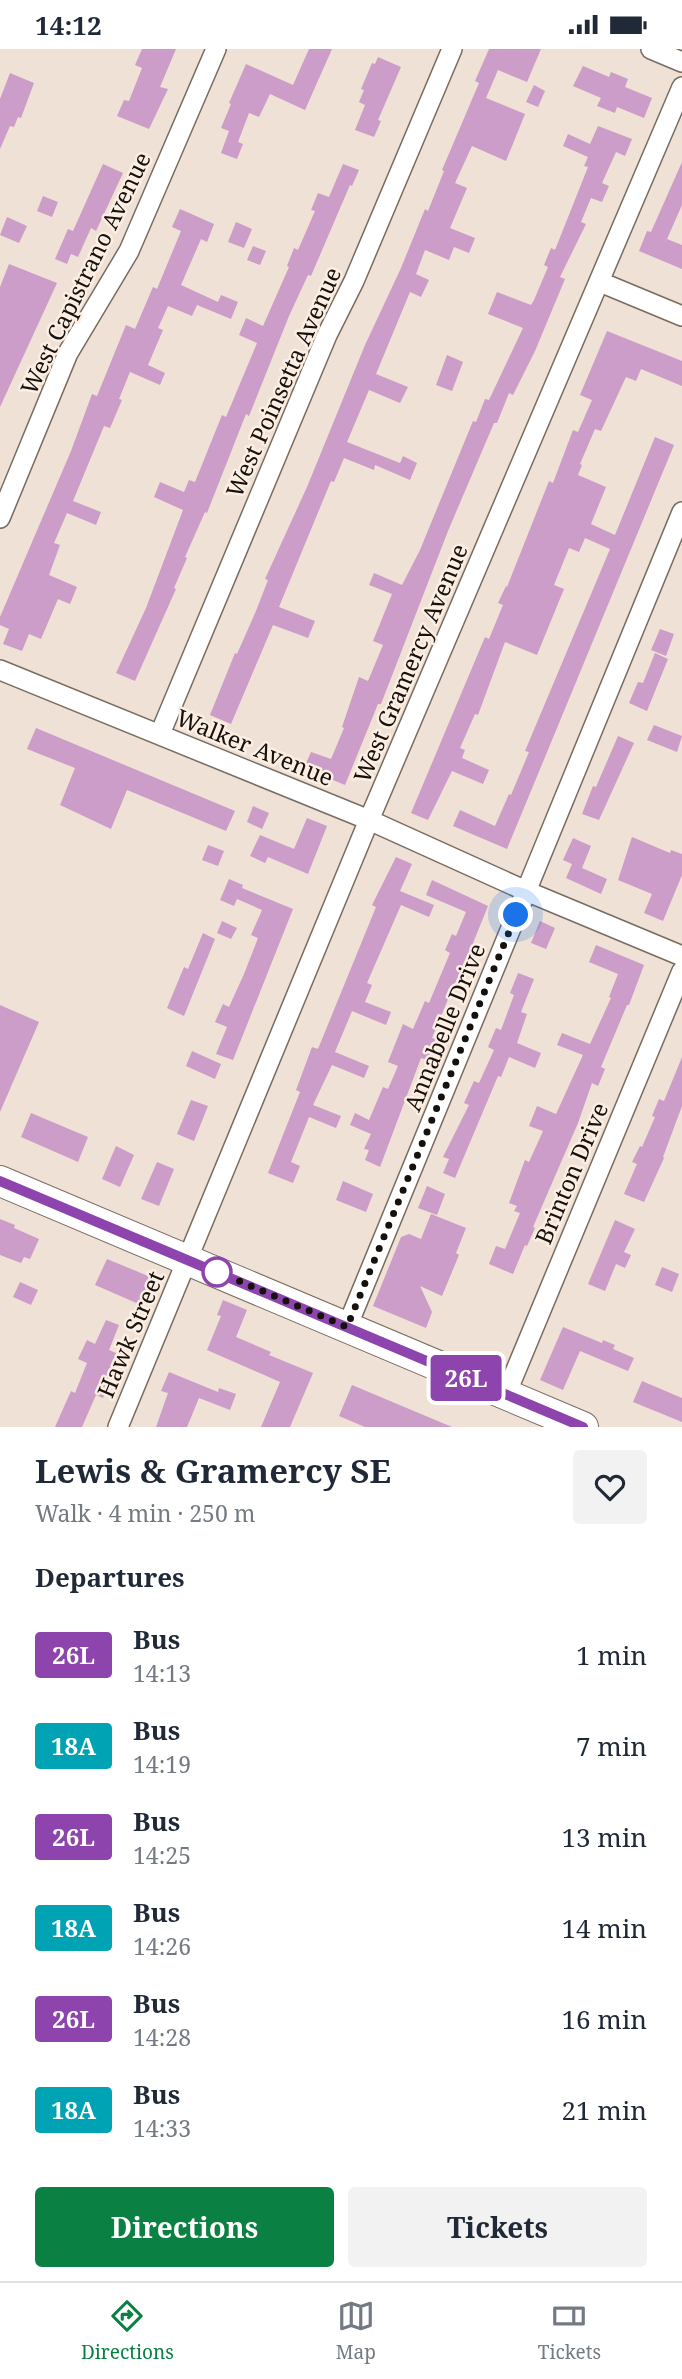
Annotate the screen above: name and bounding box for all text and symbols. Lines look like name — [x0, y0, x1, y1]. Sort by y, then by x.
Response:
text: 14:12 — [35, 7, 102, 43]
street label: West Capistrano Avenue — [12, 146, 158, 400]
street label: West Poinsetta Avenue — [218, 262, 348, 502]
street label: West Gramercy Avenue — [345, 539, 475, 787]
street label: Walker Avenue — [172, 701, 338, 793]
your location — [498, 897, 533, 932]
street label: Annabelle Drive — [396, 938, 492, 1116]
street label: Brinton Drive — [527, 1097, 615, 1249]
unlabelled marker — [202, 1257, 232, 1287]
street label: Hawk Street — [89, 1266, 171, 1402]
line badge: 26L — [426, 1355, 506, 1401]
text: 26L — [445, 1361, 487, 1394]
text: Lewis & Gramercy SE — [35, 1448, 391, 1493]
button: heart — [573, 1450, 647, 1524]
text: Walk · 4 min · 250 m — [35, 1497, 255, 1529]
text: Departures — [35, 1559, 185, 1595]
text: Bus — [133, 1621, 180, 1657]
text: 1 min — [576, 1637, 647, 1673]
text: 26L — [52, 1638, 95, 1671]
text: 14:13 — [133, 1657, 191, 1689]
text: Bus — [133, 1712, 180, 1748]
text: 7 min — [576, 1728, 647, 1764]
text: 18A — [51, 1729, 96, 1762]
text: 14:19 — [133, 1748, 191, 1780]
text: Bus — [133, 1803, 180, 1839]
text: 13 min — [562, 1819, 647, 1855]
text: 26L — [52, 1820, 95, 1853]
text: 14:25 — [133, 1839, 191, 1871]
text: Bus — [133, 1894, 180, 1930]
text: 14 min — [562, 1910, 647, 1946]
text: 18A — [51, 1911, 96, 1944]
text: 14:26 — [133, 1930, 191, 1962]
text: Bus — [133, 1985, 180, 2021]
text: 16 min — [562, 2001, 647, 2037]
text: 26L — [52, 2002, 95, 2035]
text: 14:28 — [133, 2021, 191, 2053]
text: Bus — [133, 2076, 180, 2112]
text: 21 min — [562, 2092, 647, 2128]
text: 18A — [51, 2093, 96, 2126]
text: 14:33 — [133, 2112, 191, 2144]
button: Directions — [35, 2187, 334, 2267]
button: Tickets — [348, 2187, 647, 2267]
tab: Directions — [81, 2297, 174, 2365]
tab: Map — [336, 2297, 376, 2365]
tab: Tickets — [538, 2297, 601, 2365]

